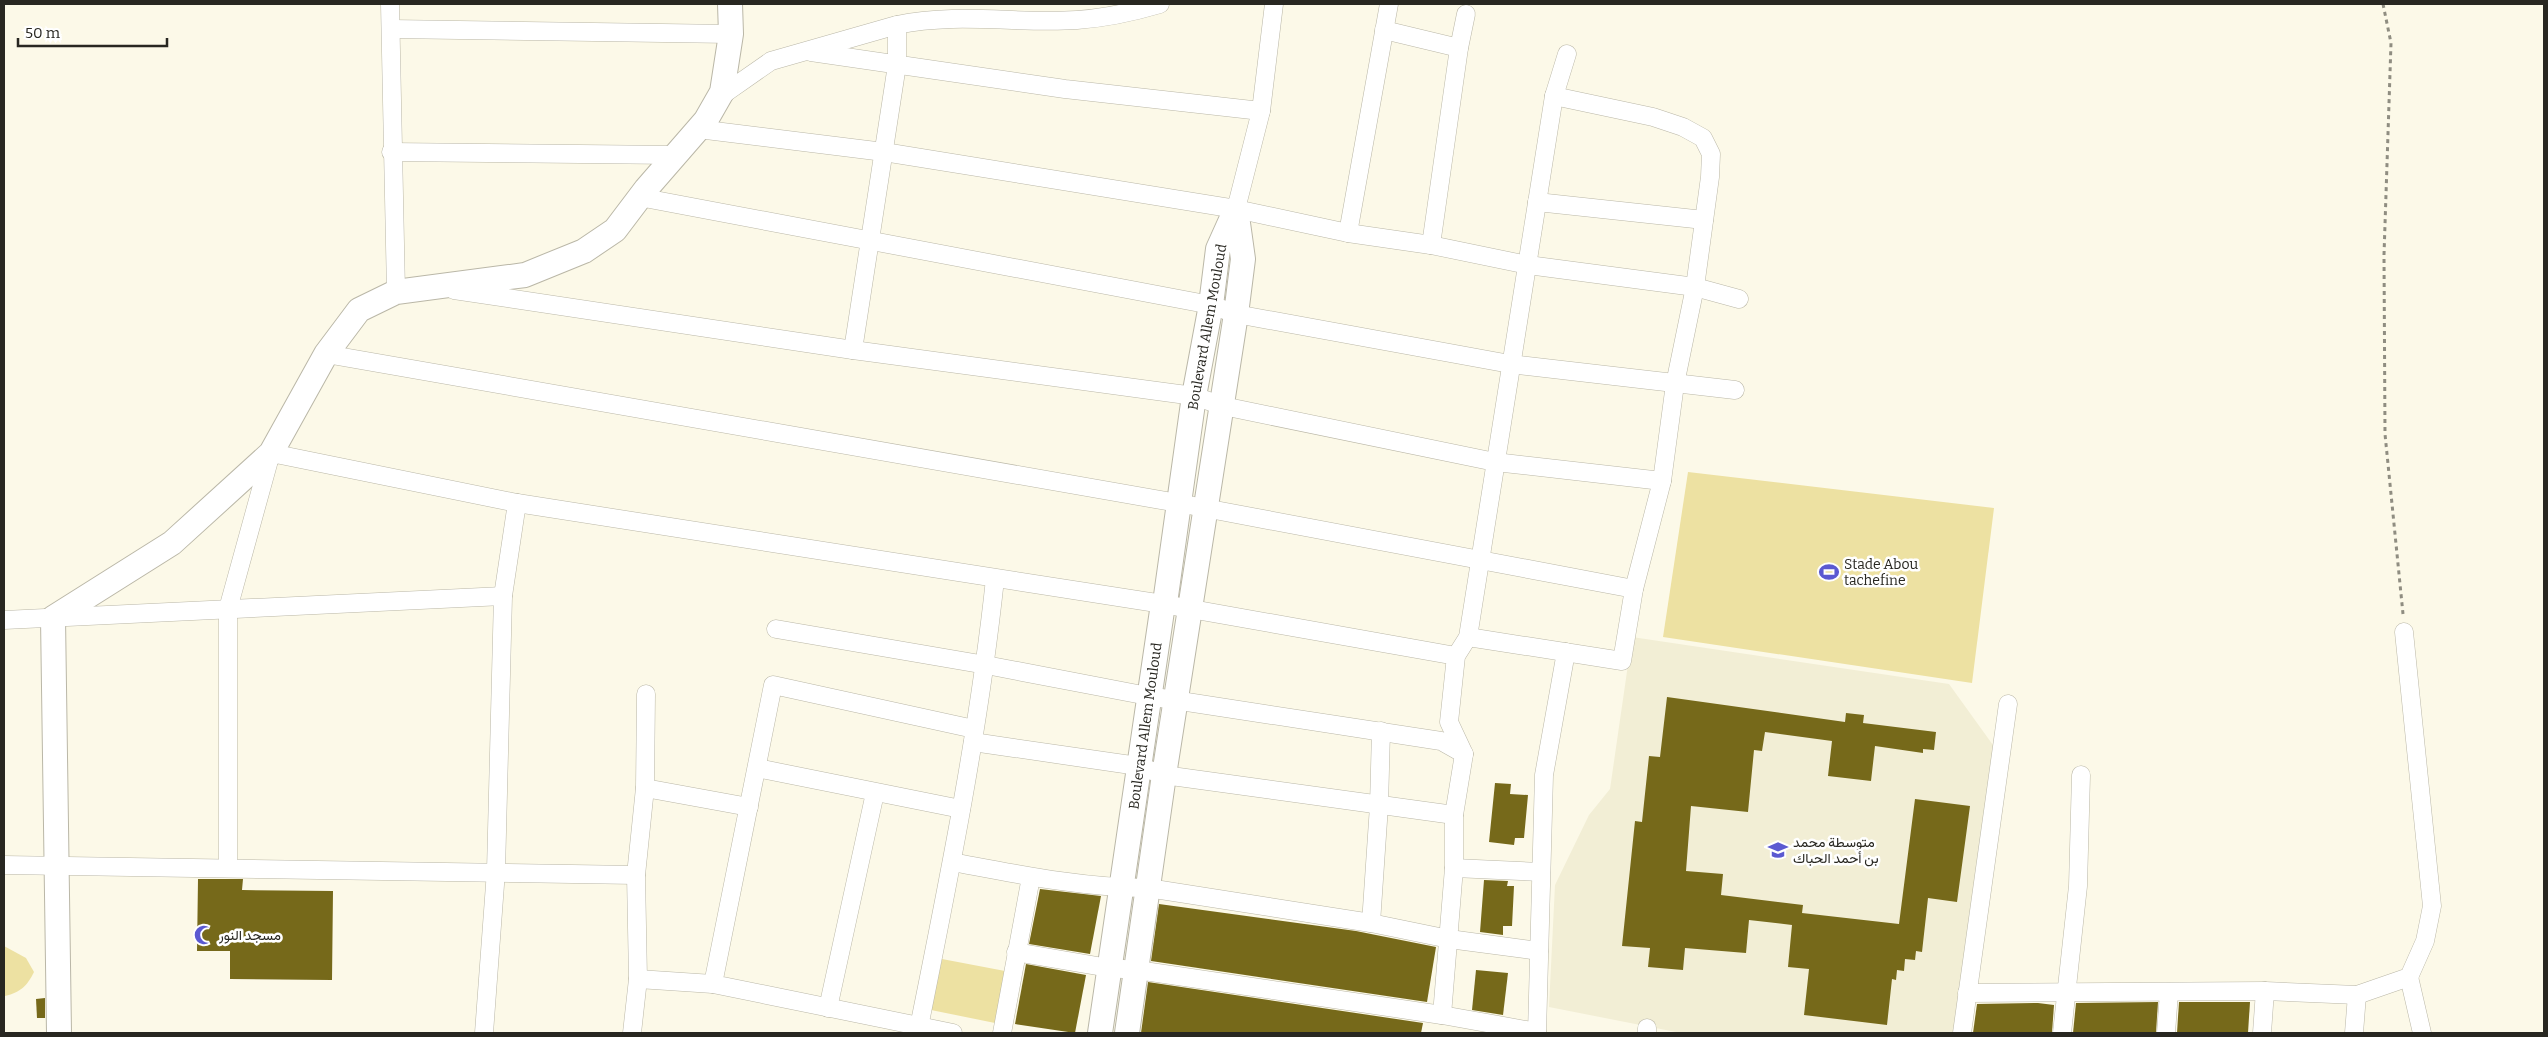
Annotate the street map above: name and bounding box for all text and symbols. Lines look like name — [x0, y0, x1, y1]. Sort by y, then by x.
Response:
scale bar — [18, 15, 166, 47]
text: 50 m — [25, 24, 61, 42]
street label: Boulevard Allem Mouloud — [1185, 243, 1230, 411]
place label: Stade Abou tachefine — [1844, 556, 1918, 589]
sports icon: Stade Abou tachefine — [1818, 561, 1840, 583]
street label: Boulevard Allem Mouloud — [1125, 642, 1166, 811]
place label: متوسطة محمد بن أحمد الحباك — [1793, 834, 1879, 867]
school or university icon: متوسطة محمد بن أحمد الحباك — [1767, 839, 1789, 861]
mosque icon: مسجد النور — [193, 924, 215, 946]
place label: مسجد النور — [218, 927, 281, 944]

